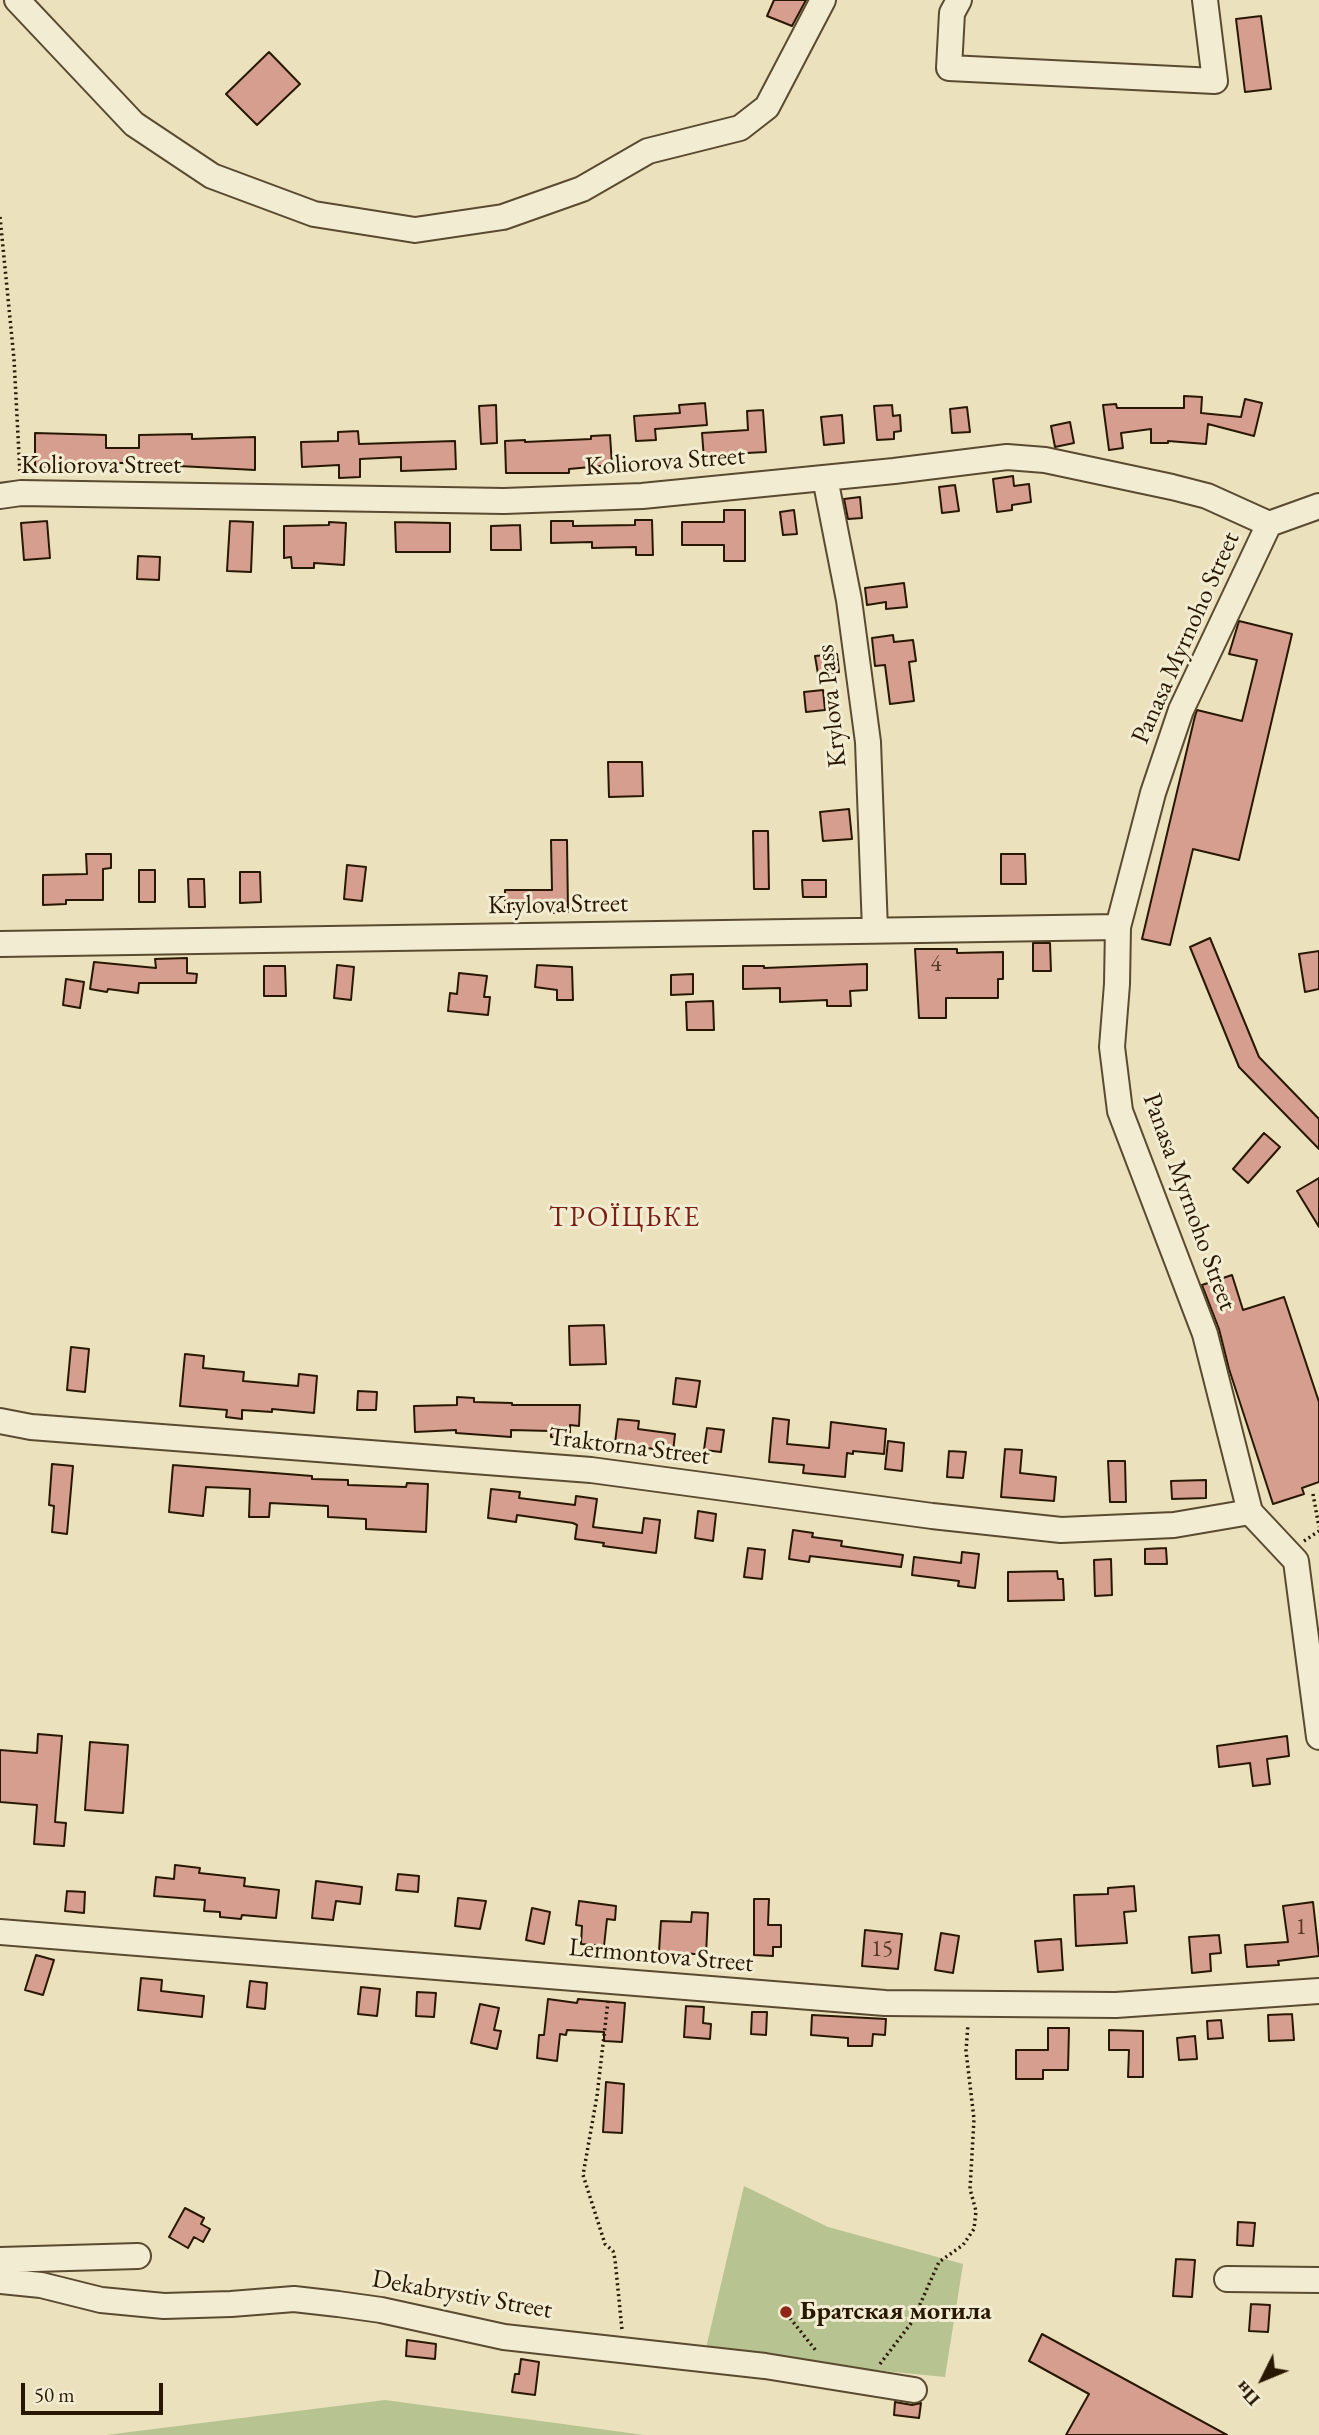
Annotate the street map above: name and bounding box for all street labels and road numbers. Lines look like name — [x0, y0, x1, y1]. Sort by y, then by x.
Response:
street label: Koliorova Street — [584, 441, 746, 483]
street label: Koliorova Street — [21, 450, 181, 482]
street label: Panasa Myrnoho Street — [1125, 527, 1247, 749]
street label: Krylova Pass — [810, 643, 854, 769]
street label: Krylova Street — [488, 888, 628, 922]
street label: Panasa Myrnoho Street — [1135, 1089, 1243, 1315]
street label: Traktorna Street — [547, 1422, 711, 1472]
street label: Lermontova Street — [567, 1932, 755, 1980]
street label: Dekabrystiv Street — [369, 2264, 555, 2326]

